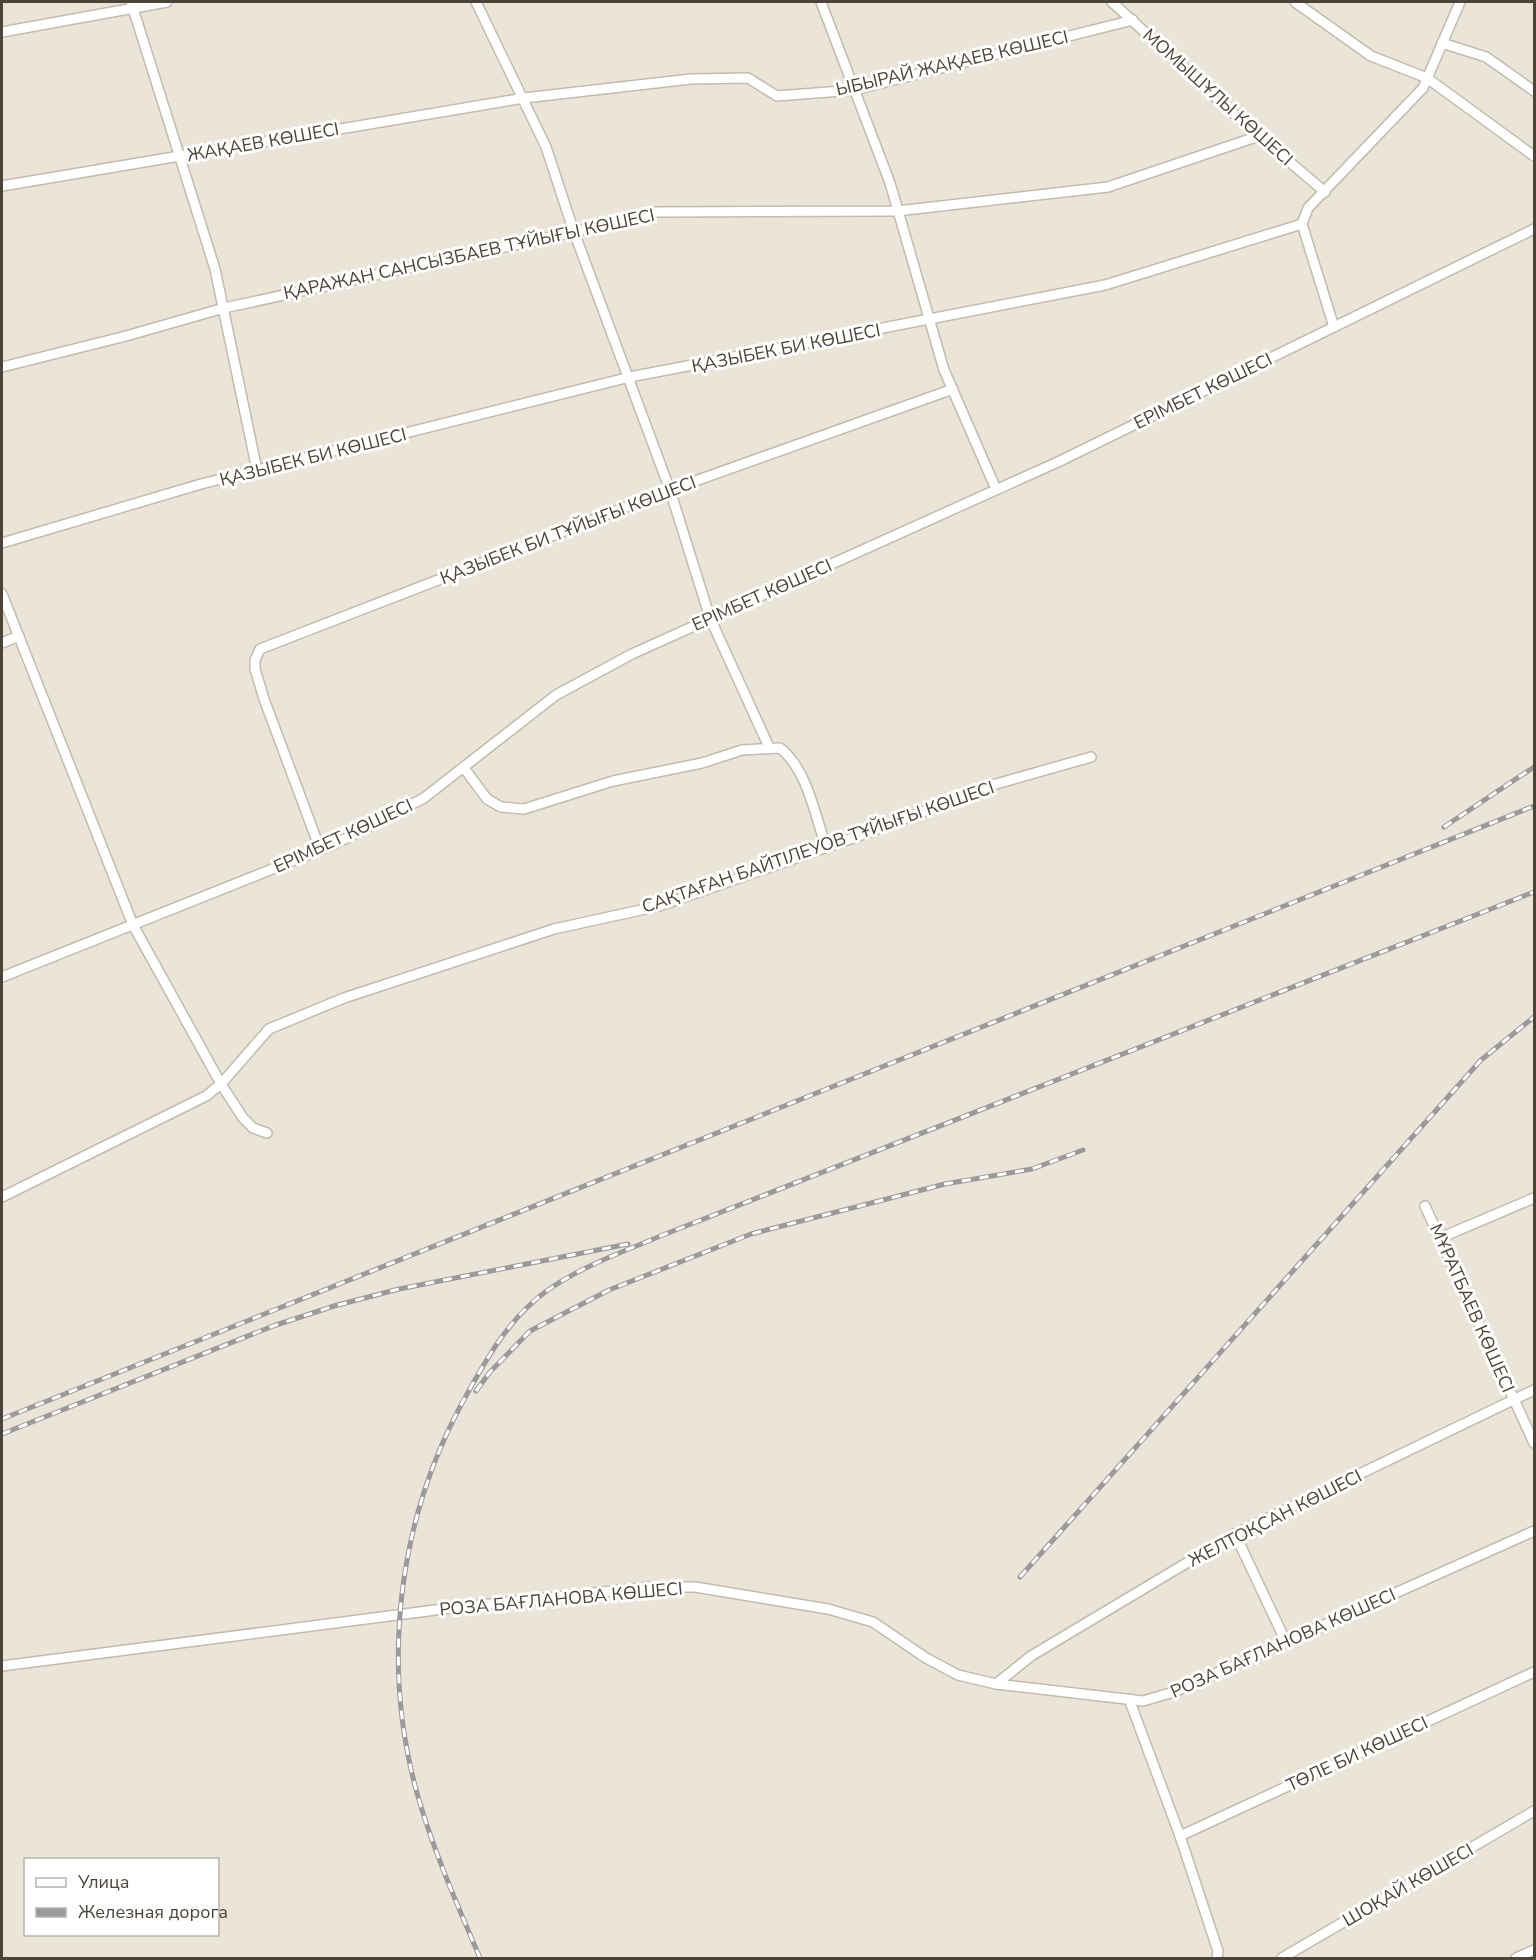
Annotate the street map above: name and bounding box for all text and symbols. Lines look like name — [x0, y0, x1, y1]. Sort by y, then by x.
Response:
street label: МОМЫШҰЛЫ КӨШЕСІ — [1138, 23, 1298, 171]
street label: ЫБЫРАЙ ЖАҚАЕВ КӨШЕСІ — [833, 25, 1071, 101]
street label: ЖАҚАЕВ КӨШЕСІ — [185, 117, 341, 167]
street label: ҚАРАЖАН САНСЫЗБАЕВ ТҰЙЫҒЫ КӨШЕСІ — [281, 203, 657, 305]
street label: ҚАЗЫБЕК БИ КӨШЕСІ — [690, 318, 882, 378]
street label: ЕРІМБЕТ КӨШЕСІ — [1130, 347, 1276, 435]
street label: ҚАЗЫБЕК БИ КӨШЕСІ — [217, 422, 409, 492]
street label: ҚАЗЫБЕК БИ ТҰЙЫҒЫ КӨШЕСІ — [436, 470, 700, 590]
street label: ЕРІМБЕТ КӨШЕСІ — [688, 553, 836, 637]
street label: САҚТАҒАН БАЙТІЛЕУОВ ТҰЙЫҒЫ КӨШЕСІ — [639, 775, 997, 919]
street label: ЕРІМБЕТ КӨШЕСІ — [270, 793, 416, 879]
street label: МҰРАТБАЕВ КӨШЕСІ — [1424, 1220, 1520, 1396]
street label: ЖЕЛТОҚСАН КӨШЕСІ — [1184, 1464, 1366, 1572]
street label: РОЗА БАҒЛАНОВА КӨШЕСІ — [438, 1576, 684, 1622]
street label: РОЗА БАҒЛАНОВА КӨШЕСІ — [1167, 1582, 1399, 1704]
street label: ТӨЛЕ БИ КӨШЕСІ — [1282, 1711, 1432, 1797]
street label: ШОҚАЙ КӨШЕСІ — [1338, 1838, 1478, 1932]
legend — [24, 1858, 219, 1936]
text: Улица — [77, 1870, 129, 1894]
text: Железная дорога — [78, 1900, 228, 1924]

